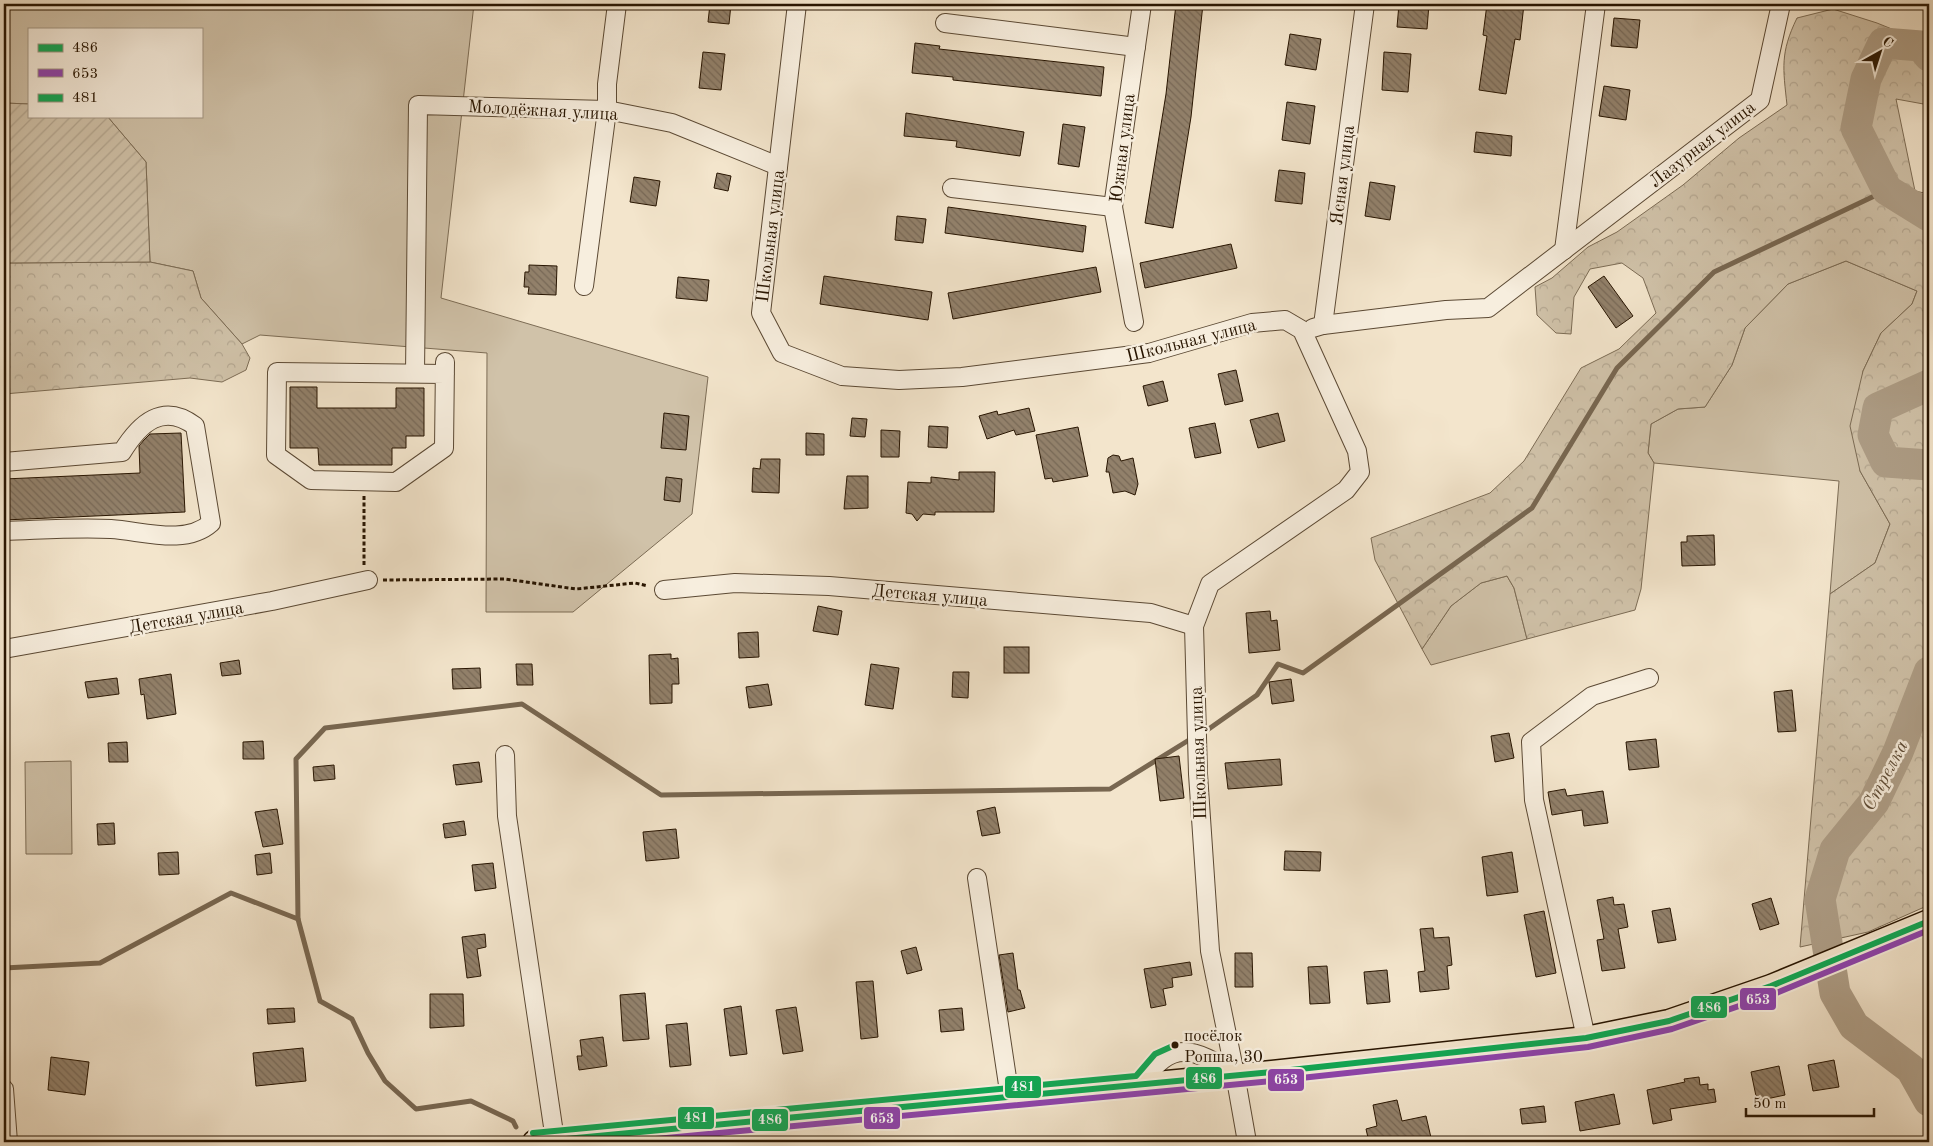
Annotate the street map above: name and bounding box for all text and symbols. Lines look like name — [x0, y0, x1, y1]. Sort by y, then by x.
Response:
legend — [28, 28, 202, 118]
north arrow — [1856, 28, 1906, 78]
text: С — [1880, 34, 1896, 51]
text: 486 — [72, 41, 98, 56]
text: 653 — [72, 67, 98, 82]
text: 481 — [72, 91, 98, 106]
street label: Южная улица — [1107, 92, 1139, 204]
street label: Молодёжная улица — [467, 98, 619, 124]
street label: Лазурная улица — [1646, 98, 1759, 192]
street label: Ясная улица — [1328, 124, 1358, 226]
street label: Школьная улица — [754, 169, 788, 303]
street label: Школьная улица — [1124, 316, 1258, 366]
street label: Детская улица — [871, 582, 989, 610]
street label: Детская улица — [127, 599, 245, 637]
street label: Школьная улица — [1188, 686, 1210, 820]
water label: Стрелка — [1860, 738, 1913, 814]
line badge: 653 — [1739, 987, 1777, 1011]
text: 653 — [1746, 993, 1770, 1007]
line badge: 486 — [1690, 995, 1728, 1019]
text: 486 — [1697, 1001, 1721, 1015]
place label: посёлок Ропша, 30 — [1184, 1028, 1263, 1066]
marker: посёлок Ропша, 30 — [1170, 1040, 1180, 1050]
line badge: 486 — [1185, 1066, 1223, 1090]
line badge: 653 — [1267, 1068, 1305, 1092]
text: 486 — [1192, 1072, 1216, 1086]
text: 653 — [1274, 1073, 1298, 1087]
line badge: 481 — [1004, 1075, 1042, 1099]
text: 481 — [1011, 1080, 1035, 1094]
scale bar — [1746, 1086, 1873, 1118]
text: 50 m — [1753, 1097, 1787, 1112]
line badge: 481 — [677, 1106, 715, 1130]
line badge: 653 — [863, 1106, 901, 1130]
line badge: 486 — [751, 1108, 789, 1132]
text: 481 — [684, 1111, 708, 1125]
text: 653 — [870, 1112, 894, 1126]
text: 486 — [758, 1113, 782, 1127]

